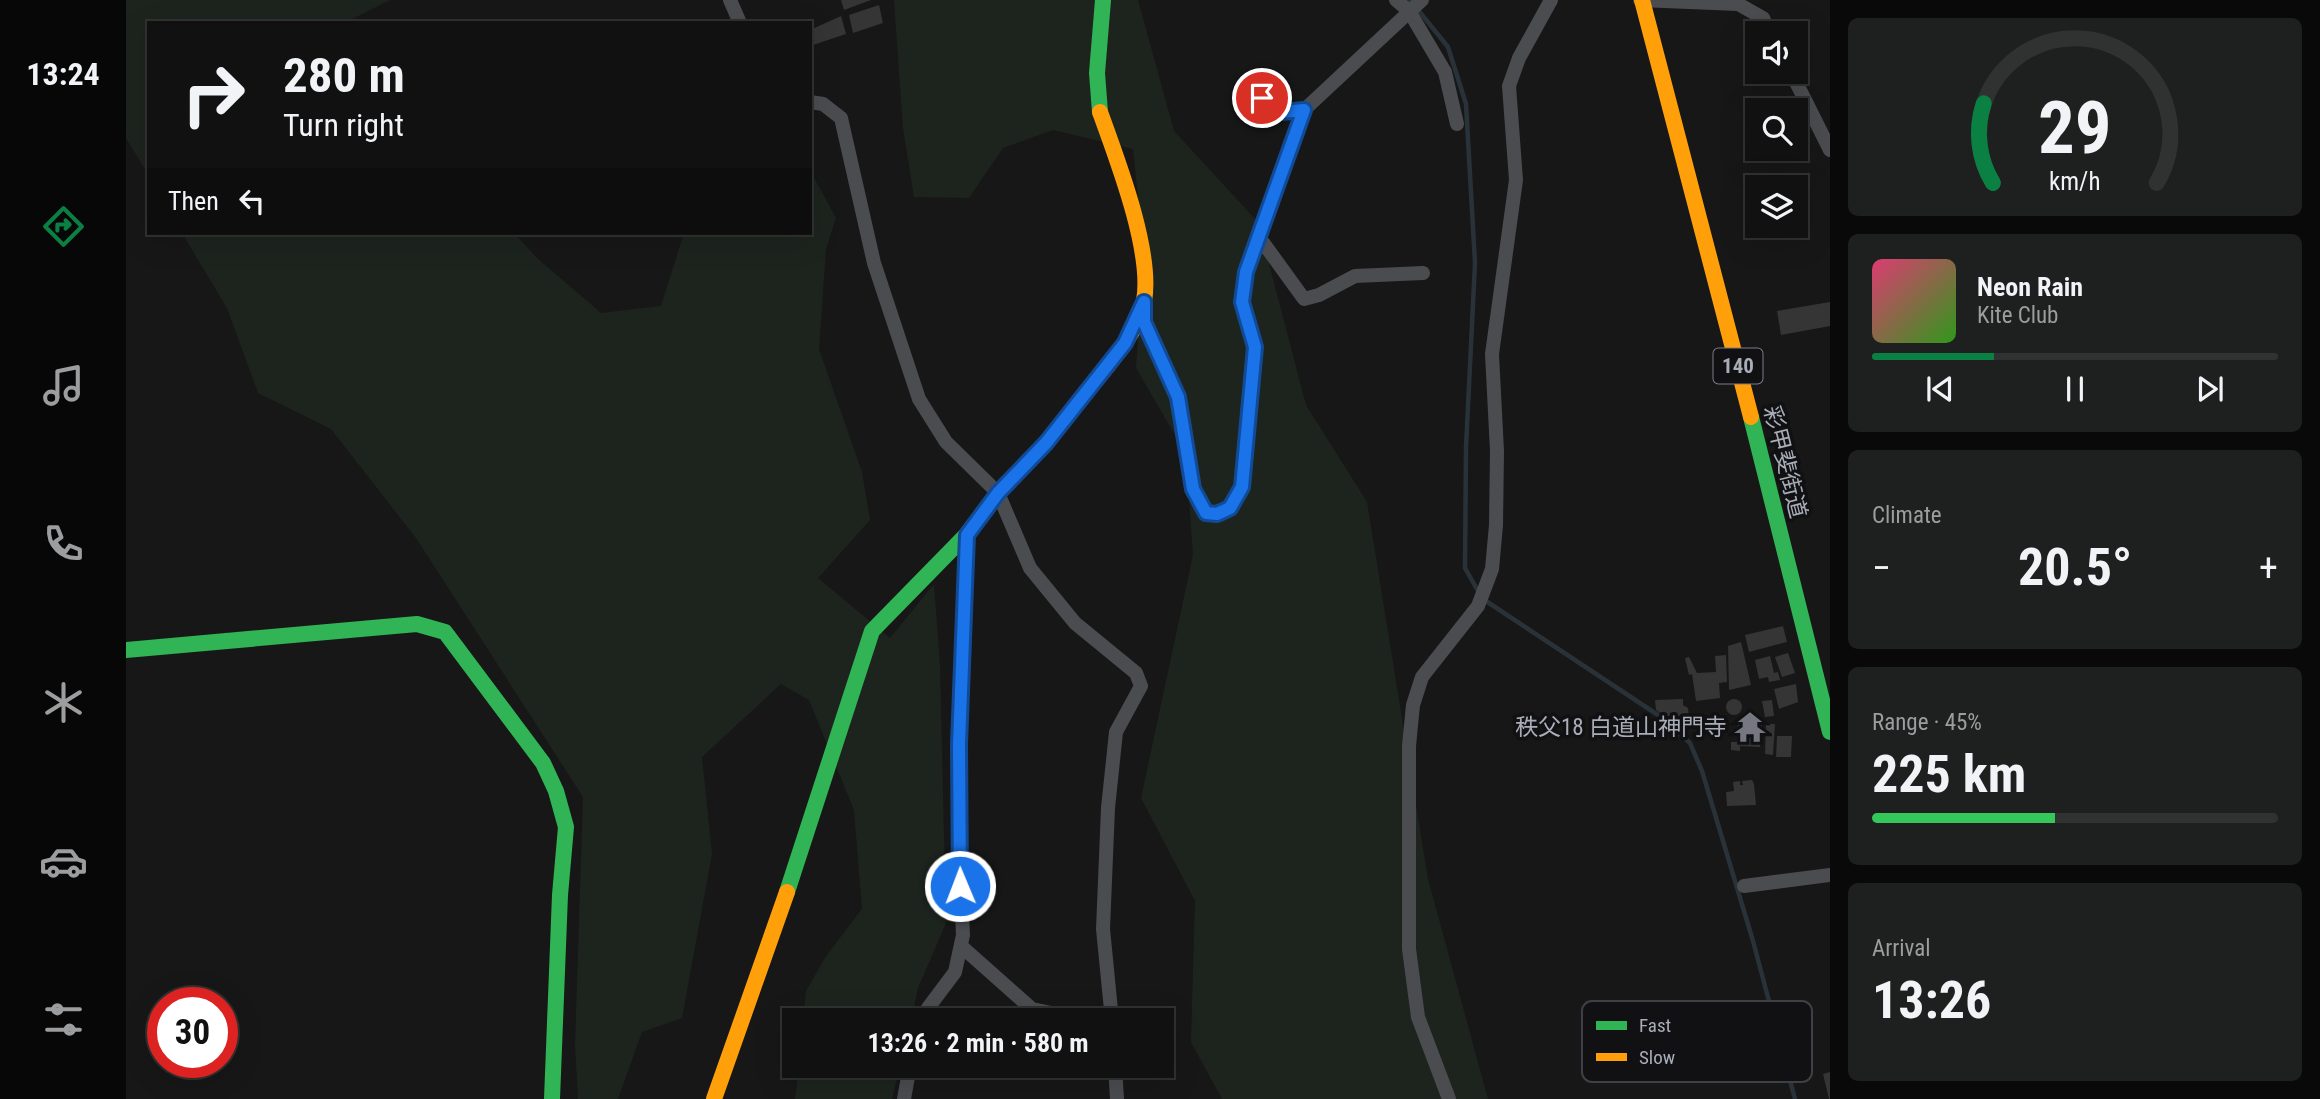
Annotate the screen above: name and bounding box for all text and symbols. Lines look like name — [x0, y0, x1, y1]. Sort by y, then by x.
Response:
map controls — [1745, 21, 1808, 238]
button: sound — [1745, 21, 1808, 84]
text: 280 m — [283, 47, 405, 104]
icon: right — [168, 49, 259, 140]
text: 13:24 — [26, 55, 100, 93]
pin — [1232, 68, 1292, 128]
icon: arrive — [1243, 79, 1281, 117]
text: 29 — [2038, 85, 2112, 171]
button: search — [1745, 98, 1808, 161]
text: Turn right — [283, 106, 404, 144]
text: km/h — [2049, 167, 2101, 196]
button: layers — [1745, 175, 1808, 238]
icon: left — [233, 182, 271, 220]
text: Then — [168, 186, 219, 216]
icon: directions — [39, 202, 88, 251]
text: Neon Rain — [1977, 272, 2083, 302]
text: Kite Club — [1977, 302, 2058, 329]
road number: 140 — [1714, 348, 1762, 384]
icon: music — [39, 361, 88, 410]
icon: previous — [1921, 370, 1959, 408]
icon: pause — [2056, 370, 2094, 408]
icon: next — [2191, 370, 2229, 408]
street label: 彩甲斐街道 — [1758, 403, 1812, 521]
text: Climate — [1872, 502, 1942, 529]
icon: phone — [39, 519, 88, 568]
text: 20.5° — [2018, 537, 2132, 598]
text: − — [1872, 546, 1891, 590]
text: + — [2259, 546, 2278, 590]
icon: climate — [39, 678, 88, 727]
text: Range · 45% — [1872, 709, 1982, 736]
temple icon: 秩父18 白道山神門寺 — [1733, 710, 1767, 744]
place label: 秩父18 白道山神門寺 — [1515, 714, 1727, 741]
text: 225 km — [1872, 744, 2026, 805]
icon: car — [39, 837, 88, 886]
position arrow — [923, 849, 997, 923]
text: Arrival — [1872, 935, 1931, 962]
text: 13:26 — [1872, 970, 1991, 1031]
speed limit sign: 30 — [147, 987, 238, 1078]
icon: filters — [39, 995, 88, 1044]
legend — [1582, 1001, 1812, 1082]
text: Fast — [1639, 1014, 1671, 1037]
text: 13:26 · 2 min · 580 m — [868, 1028, 1088, 1058]
text: Slow — [1639, 1046, 1675, 1069]

